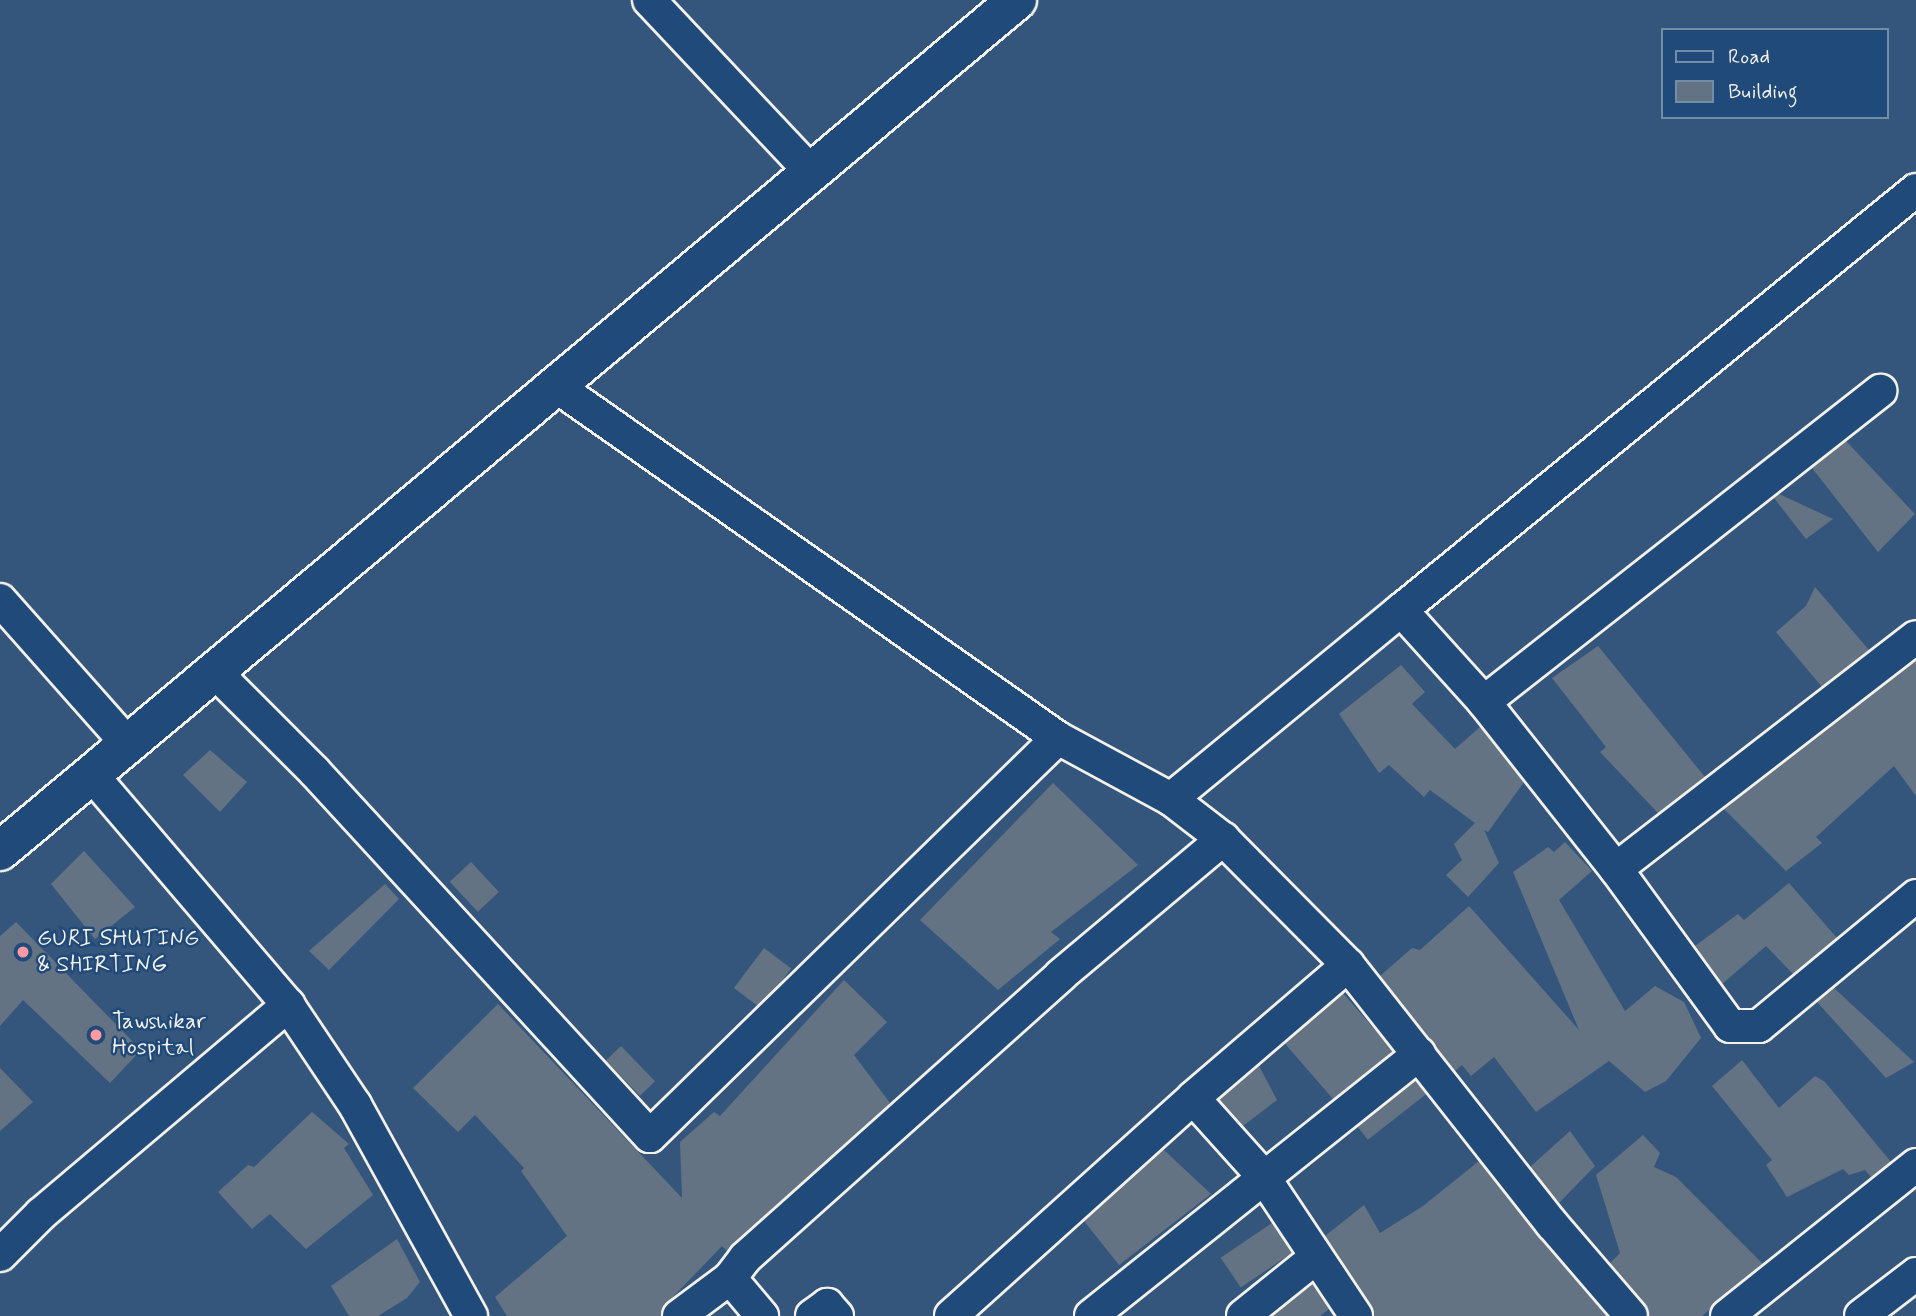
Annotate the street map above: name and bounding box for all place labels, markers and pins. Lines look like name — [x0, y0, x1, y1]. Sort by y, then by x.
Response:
place label: GURI SHUTING & SHIRTING — [37, 925, 199, 979]
marker: GURI SHUTING & SHIRTING — [15, 944, 31, 960]
place label: Tawshikar Hospital — [112, 1008, 206, 1062]
marker: Tawshikar Hospital — [86, 1025, 106, 1045]

